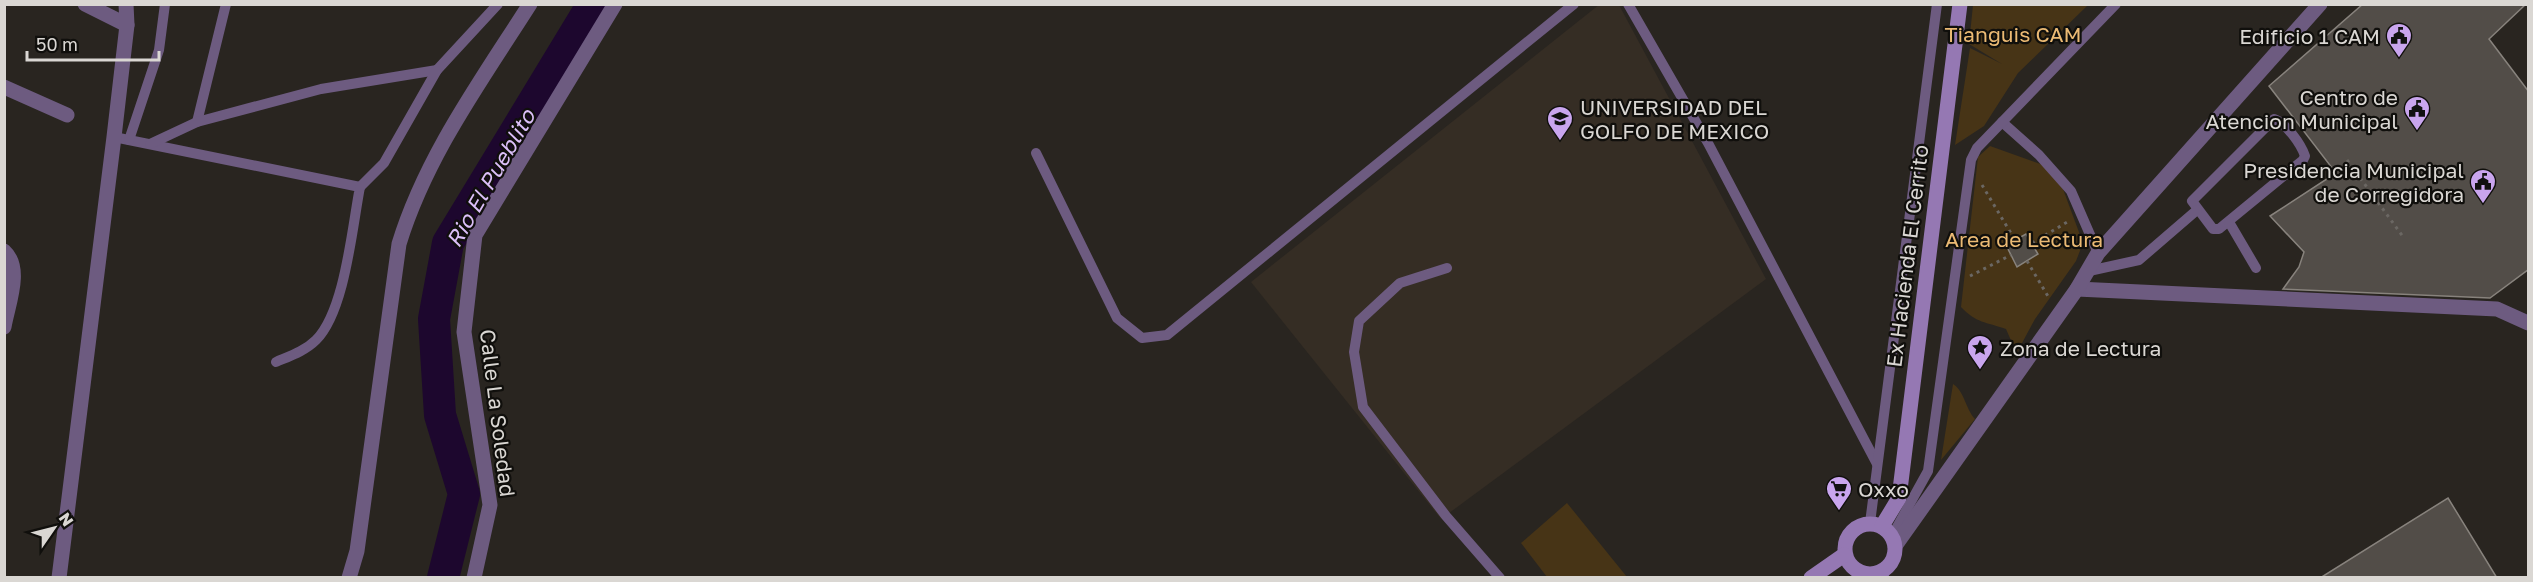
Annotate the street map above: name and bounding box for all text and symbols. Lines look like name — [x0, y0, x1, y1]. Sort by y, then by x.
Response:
park label: Tianguis CAM — [1944, 21, 2082, 47]
public building icon: Edificio 1 CAM — [2384, 21, 2414, 59]
place label: Edificio 1 CAM — [2239, 23, 2380, 49]
scale bar — [27, 24, 159, 62]
text: 50 m — [36, 33, 78, 55]
place label: Centro de Atencion Municipal — [2206, 84, 2398, 134]
place label: UNIVERSIDAD DEL GOLFO DE MEXICO — [1580, 94, 1769, 144]
public building icon: Centro de Atencion Municipal — [2402, 94, 2432, 132]
water label: Rio El Pueblito — [440, 103, 541, 252]
school or university icon: UNIVERSIDAD DEL GOLFO DE MEXICO — [1545, 104, 1575, 142]
street label: Ex Hacienda El Cerrito — [1880, 143, 1934, 369]
place label: Presidencia Municipal de Corregidora — [2243, 157, 2464, 207]
public building icon: Presidencia Municipal de Corregidora — [2468, 167, 2498, 205]
park label: Area de Lectura — [1945, 226, 2103, 252]
street label: Calle La Soledad — [475, 328, 521, 498]
place icon: Zona de Lectura — [1965, 333, 1995, 371]
place label: Zona de Lectura — [2000, 335, 2162, 361]
supermarket icon: Oxxo — [1824, 474, 1854, 512]
place label: Oxxo — [1858, 476, 1909, 502]
north arrow — [24, 498, 84, 558]
text: N — [55, 509, 78, 530]

